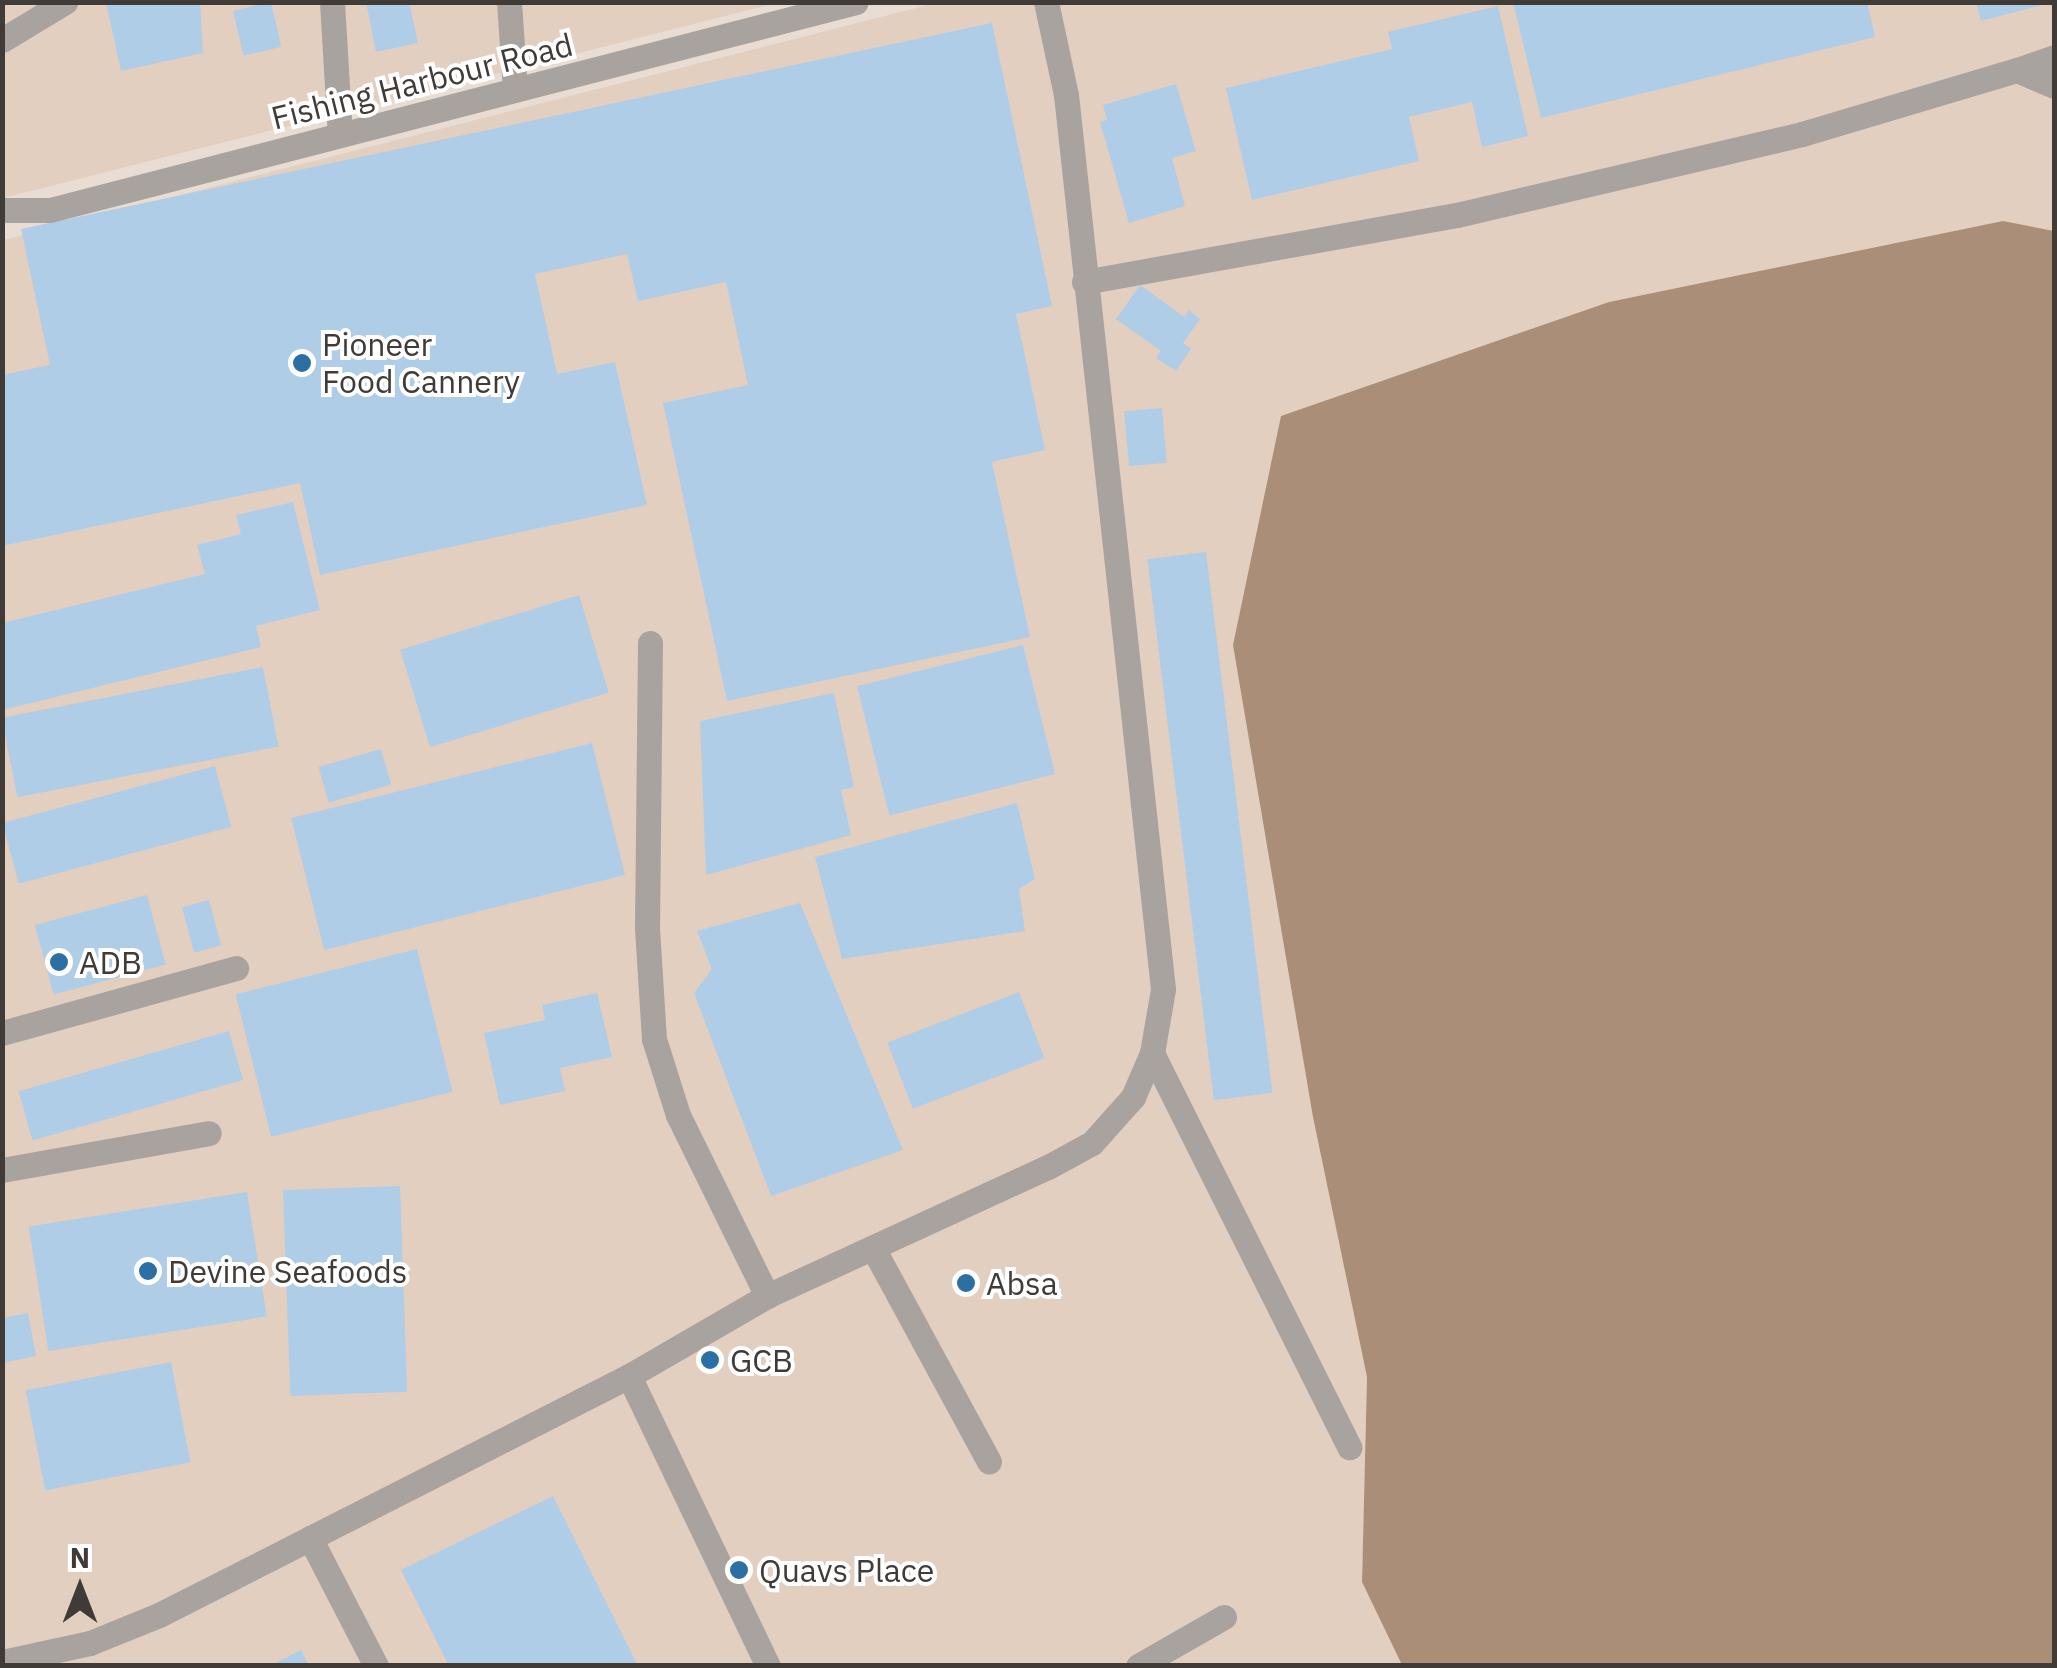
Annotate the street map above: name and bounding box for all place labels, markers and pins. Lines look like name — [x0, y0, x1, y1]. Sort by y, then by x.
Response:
place label: Pioneer Food Cannery — [322, 326, 520, 401]
marker: Pioneer Food Cannery — [291, 352, 313, 374]
place label: ADB — [79, 943, 142, 981]
marker: ADB — [48, 951, 70, 973]
place label: Devine Seafoods — [168, 1252, 407, 1290]
marker: Devine Seafoods — [137, 1260, 159, 1282]
place label: Absa — [986, 1264, 1058, 1302]
marker: Absa — [955, 1272, 977, 1294]
place label: GCB — [730, 1341, 793, 1379]
marker: GCB — [699, 1349, 721, 1371]
place label: Quavs Place — [759, 1551, 934, 1589]
marker: Quavs Place — [728, 1559, 750, 1581]

